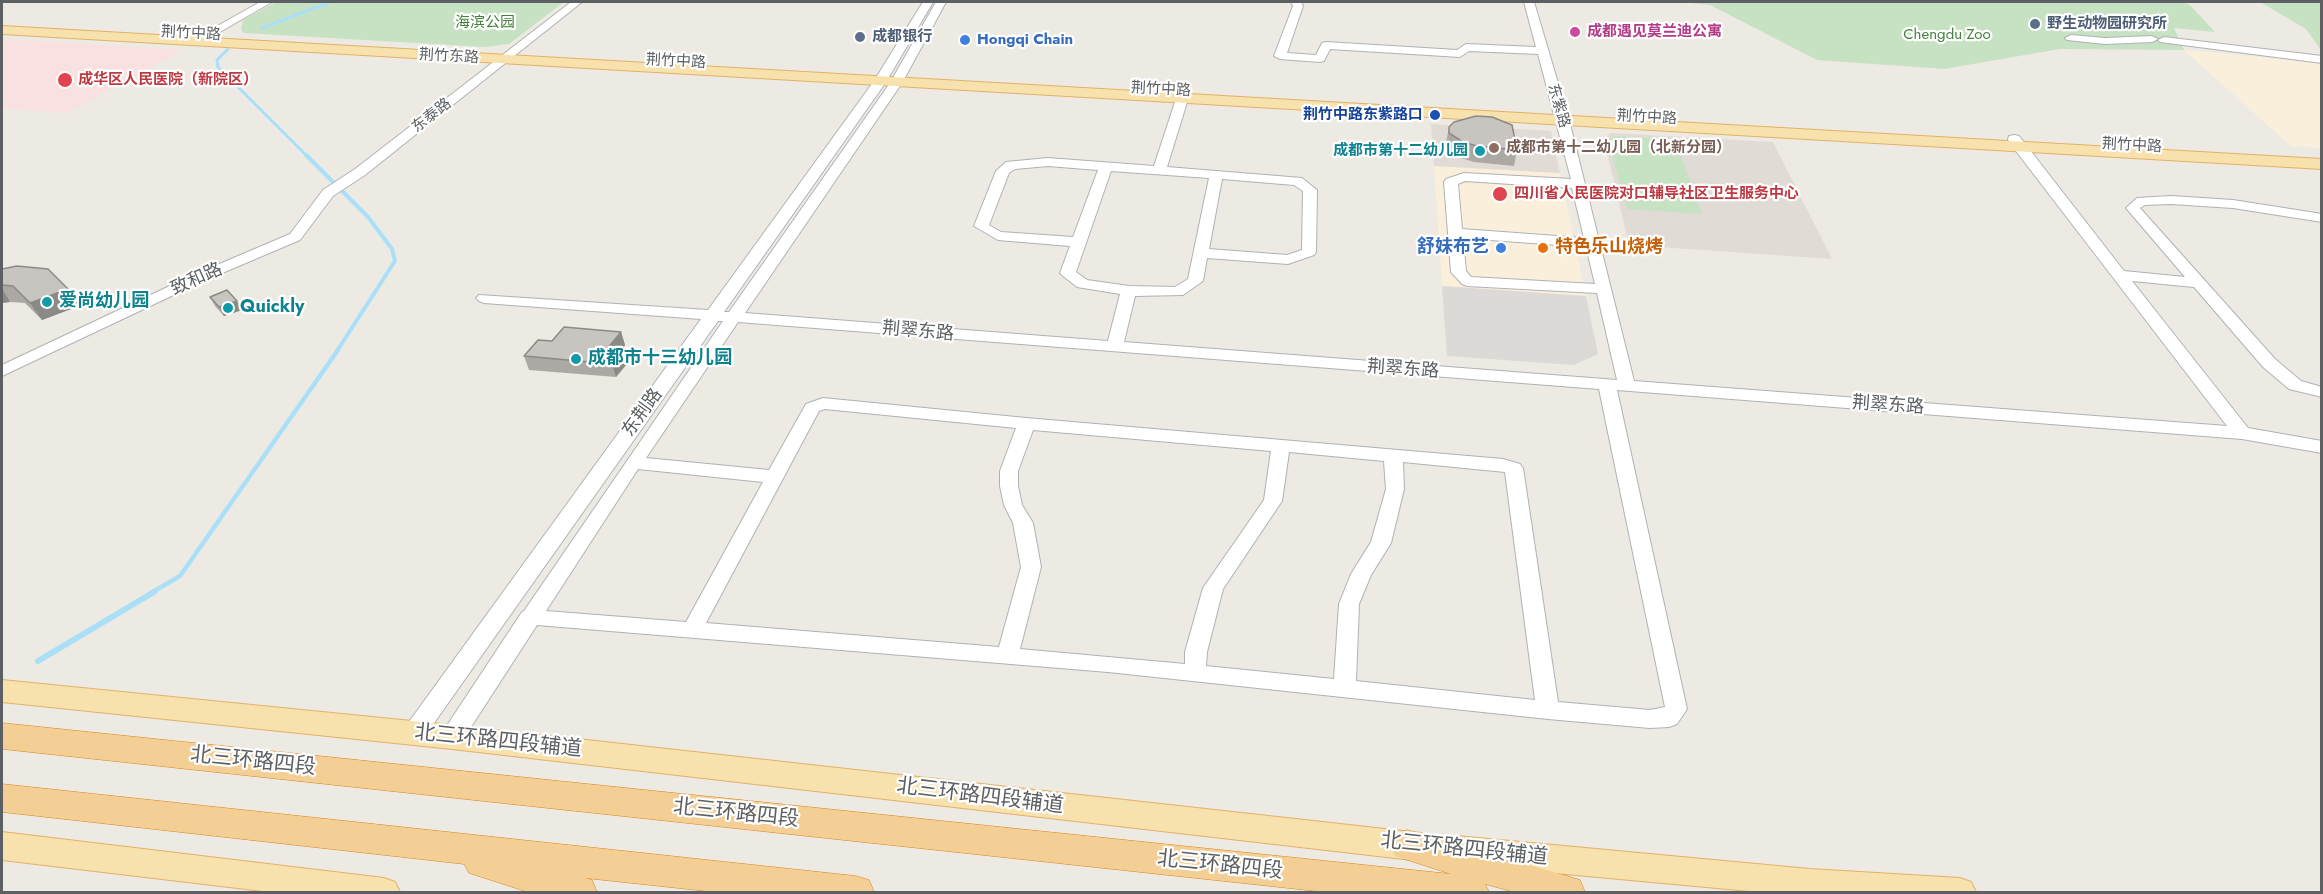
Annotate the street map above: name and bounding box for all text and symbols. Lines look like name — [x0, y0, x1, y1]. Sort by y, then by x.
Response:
park label: 海滨公园 — [455, 14, 515, 32]
place label: 野生动物园研究所 — [2047, 15, 2167, 33]
marker: 野生动物园研究所 — [2028, 17, 2042, 31]
street label: 荆竹中路 — [161, 23, 221, 45]
place label: 成都遇见莫兰迪公寓 — [1587, 23, 1722, 41]
marker: 成都遇见莫兰迪公寓 — [1568, 25, 1582, 39]
park label: Chengdu Zoo — [1903, 26, 1991, 44]
place label: 成都银行 — [872, 28, 932, 46]
marker: 成都银行 — [853, 30, 867, 44]
place label: Hongqi Chain — [977, 31, 1073, 49]
marker: Hongqi Chain — [958, 33, 972, 47]
street label: 荆竹东路 — [419, 46, 479, 68]
street label: 荆竹中路 — [646, 51, 706, 73]
marker: 成华区人民医院（新院区） — [56, 71, 74, 89]
place label: 成华区人民医院（新院区） — [78, 71, 258, 89]
street label: 荆竹中路 — [1131, 79, 1191, 101]
street label: 东紫路 — [1543, 82, 1573, 130]
street label: 东泰路 — [409, 95, 455, 137]
place label: 荆竹中路东紫路口 — [1303, 106, 1423, 124]
street label: 荆竹中路 — [1617, 107, 1677, 129]
marker: 荆竹中路东紫路口 — [1428, 108, 1442, 122]
street label: 荆竹中路 — [2102, 135, 2162, 157]
place label: 成都市第十二幼儿园（北新分园） — [1506, 139, 1731, 157]
marker: 成都市第十二幼儿园（北新分园） — [1487, 141, 1501, 155]
place label: 成都市第十二幼儿园 — [1333, 142, 1468, 160]
marker: 成都市第十二幼儿园 — [1473, 144, 1487, 158]
marker: 四川省人民医院对口辅导社区卫生服务中心 — [1491, 185, 1509, 203]
place label: 四川省人民医院对口辅导社区卫生服务中心 — [1514, 185, 1799, 203]
place label: 舒妹布艺 — [1417, 237, 1489, 259]
place label: 特色乐山烧烤 — [1555, 237, 1663, 259]
marker: 舒妹布艺 — [1494, 241, 1508, 255]
marker: 特色乐山烧烤 — [1536, 241, 1550, 255]
street label: 致和路 — [168, 259, 226, 301]
place label: 爱尚幼儿园 — [59, 291, 149, 313]
marker: 爱尚幼儿园 — [40, 295, 54, 309]
place label: Quickly — [240, 297, 304, 319]
marker: Quickly — [221, 301, 235, 315]
street label: 荆翠东路 — [881, 318, 955, 346]
place label: 成都市十三幼儿园 — [588, 348, 732, 370]
marker: 成都市十三幼儿园 — [569, 352, 583, 366]
street label: 荆翠东路 — [1366, 357, 1440, 383]
street label: 东荆路 — [618, 385, 668, 441]
street label: 荆翠东路 — [1851, 393, 1925, 419]
street label: 北三环路四段辅道 — [413, 721, 583, 763]
street label: 北三环路四段 — [189, 743, 317, 781]
street label: 北三环路四段辅道 — [895, 774, 1065, 820]
street label: 北三环路四段 — [672, 795, 800, 833]
street label: 北三环路四段辅道 — [1379, 829, 1549, 871]
street label: 北三环路四段 — [1156, 847, 1284, 885]

